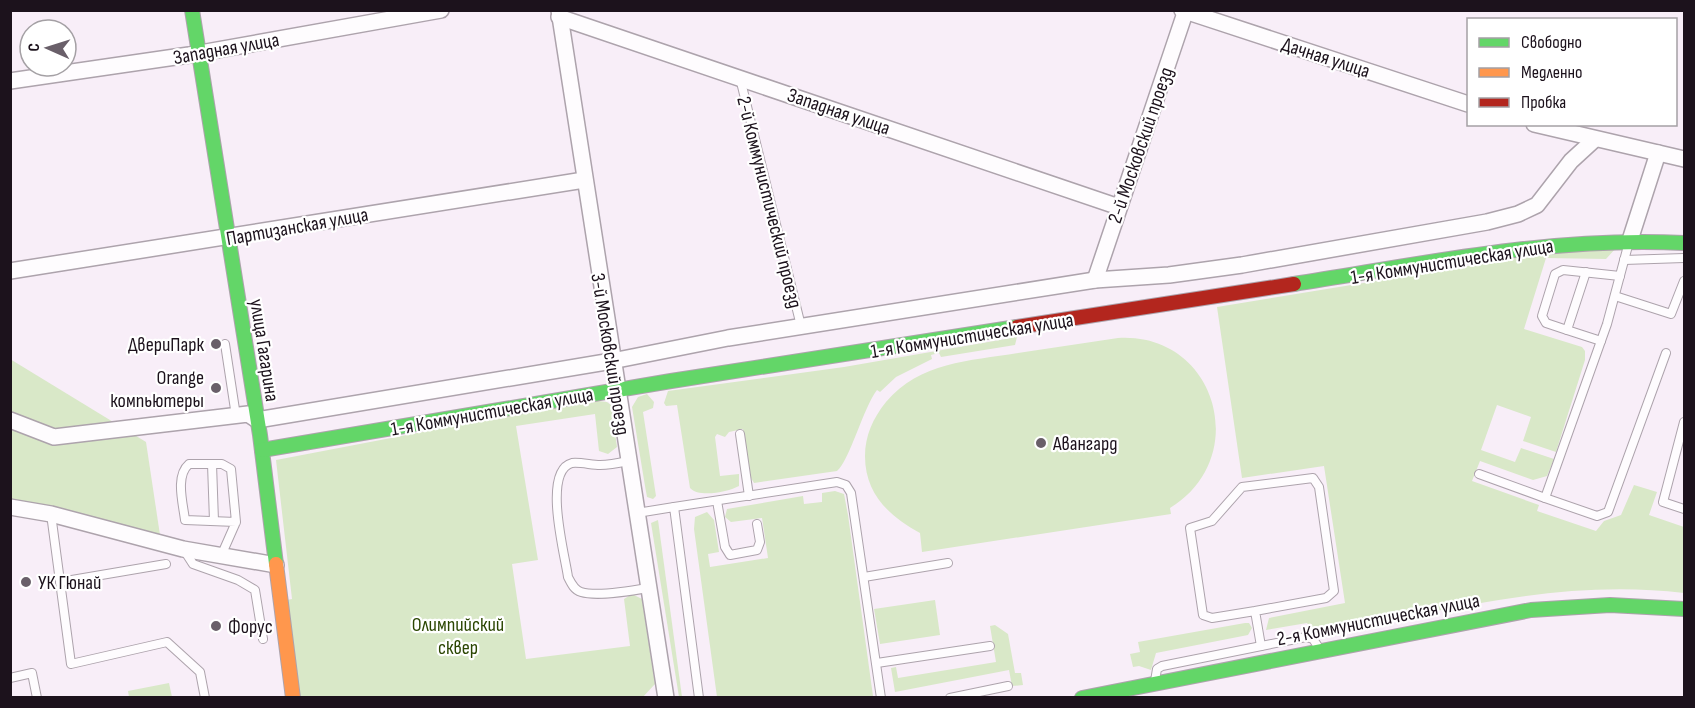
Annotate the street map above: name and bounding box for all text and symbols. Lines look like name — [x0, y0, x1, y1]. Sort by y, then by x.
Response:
north arrow — [18, 18, 78, 78]
legend — [1467, 18, 1677, 126]
street label: Западная улица — [171, 28, 281, 70]
street label: Дачная улица — [1279, 32, 1373, 83]
text: Свободно — [1521, 32, 1582, 53]
text: С — [25, 43, 44, 52]
text: Медленно — [1521, 62, 1583, 83]
street label: 2-й Московский проезд — [1103, 64, 1179, 226]
street label: Западная улица — [784, 83, 893, 141]
text: Пробка — [1521, 92, 1566, 113]
street label: 2-й Коммунистический проезд — [731, 94, 807, 311]
street label: Партизанская улица — [224, 203, 370, 251]
street label: 1-я Коммунистическая улица — [1349, 234, 1555, 290]
street label: 3-й Московский проезд — [585, 272, 635, 437]
street label: улица Гагарина — [244, 297, 284, 403]
street label: 1-я Коммунистическая улица — [869, 308, 1075, 364]
place label: ДвериПарк — [128, 333, 204, 357]
marker: ДвериПарк — [209, 337, 223, 351]
place label: Orange компьютеры — [110, 366, 204, 413]
marker: Orange компьютеры — [209, 381, 223, 395]
street label: 1-я Коммунистическая улица — [389, 382, 595, 442]
place label: Авангард — [1052, 432, 1117, 456]
marker: Авангард — [1034, 436, 1048, 450]
place label: УК Гюнай — [38, 571, 101, 595]
marker: УК Гюнай — [19, 575, 33, 589]
street label: 2-я Коммунистическая улица — [1275, 589, 1482, 651]
park label: Олимпийский сквер — [412, 613, 504, 660]
place label: Форус — [228, 615, 273, 639]
marker: Форус — [209, 619, 223, 633]

